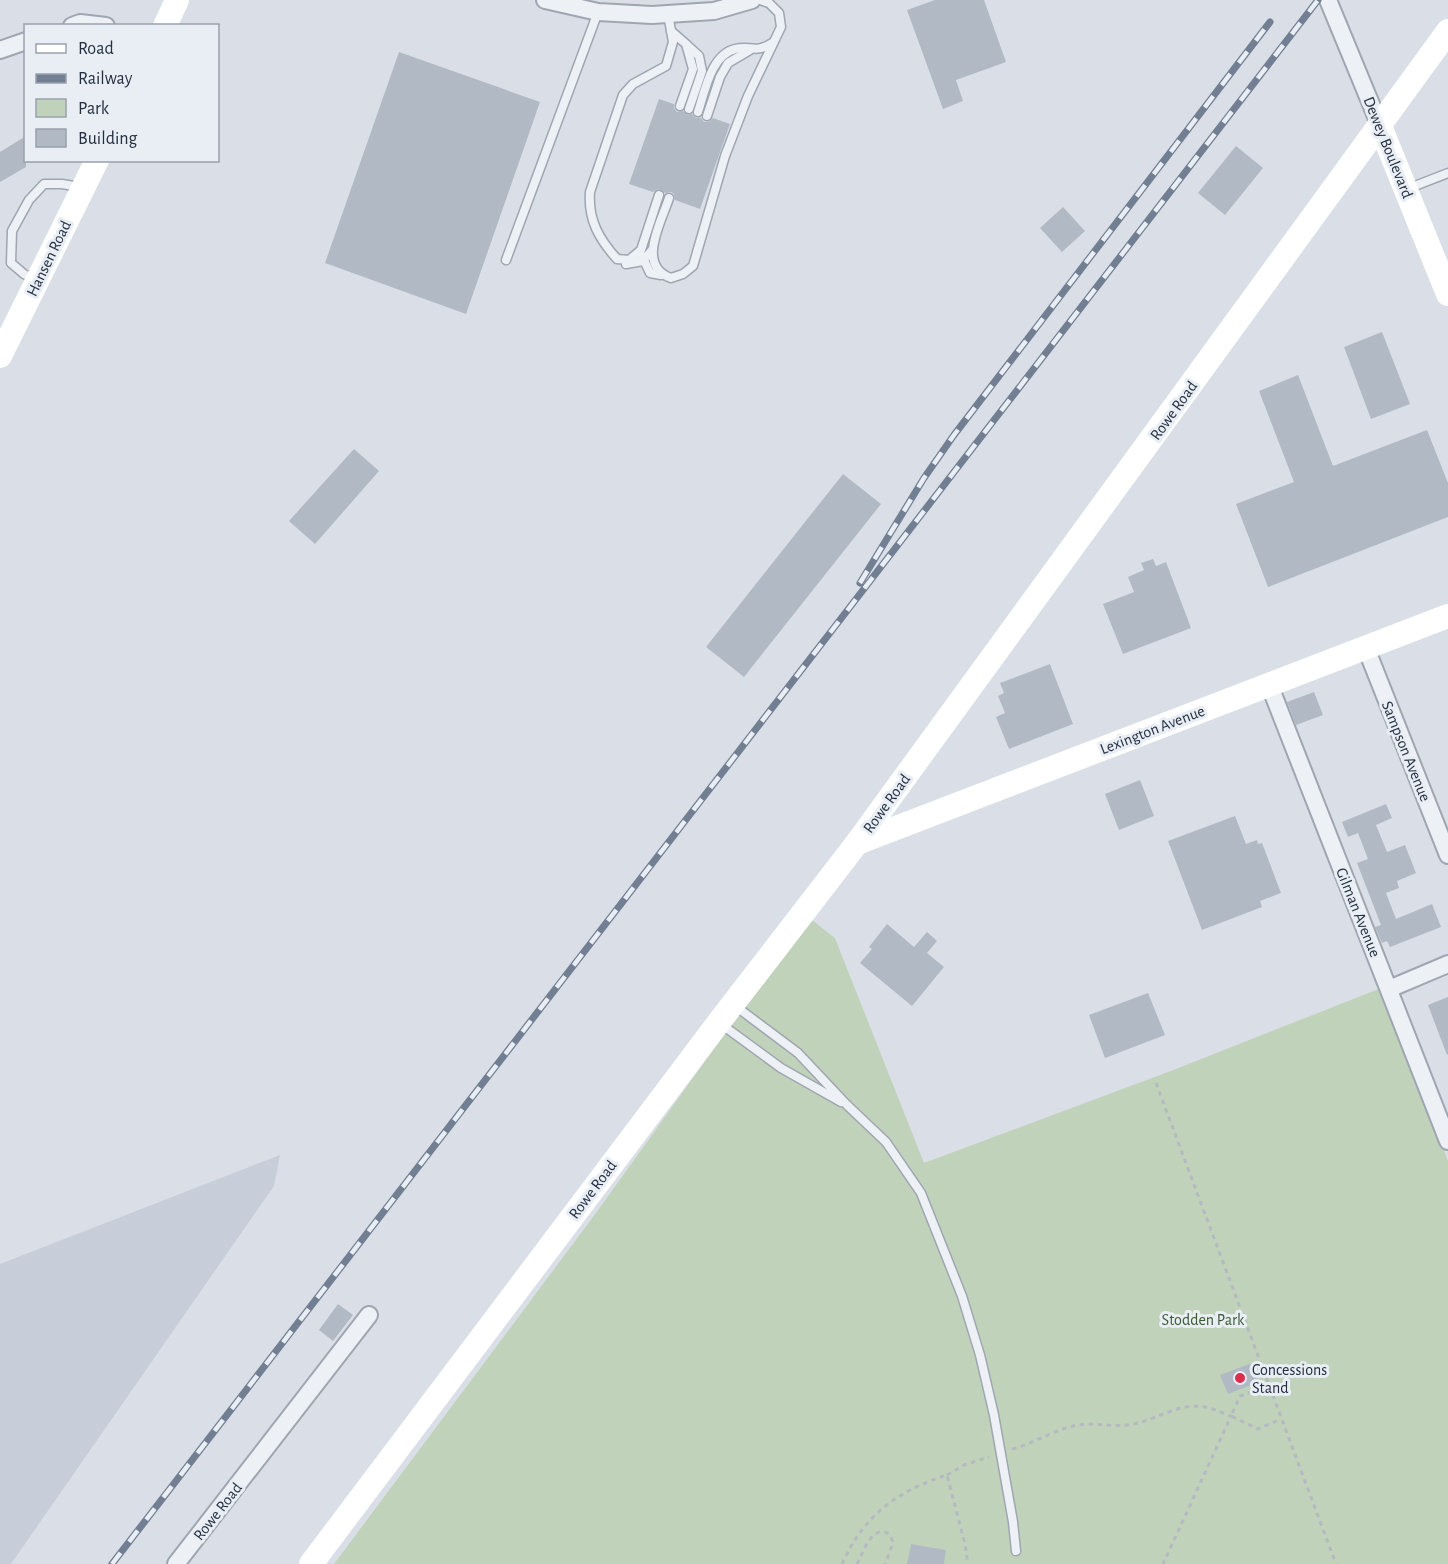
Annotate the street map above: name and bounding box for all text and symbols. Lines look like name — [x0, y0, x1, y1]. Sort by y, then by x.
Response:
legend — [24, 24, 219, 162]
text: Road — [78, 40, 114, 58]
text: Railway — [78, 70, 133, 88]
street label: Dewey Boulevard — [1359, 94, 1416, 201]
text: Park — [78, 100, 110, 118]
text: Building — [78, 130, 138, 148]
street label: Hansen Road — [24, 218, 74, 299]
street label: Rowe Road — [1147, 378, 1200, 443]
street label: Sampson Avenue — [1379, 699, 1433, 804]
street label: Lexington Avenue — [1098, 703, 1207, 757]
street label: Rowe Road — [860, 771, 913, 836]
street label: Gilman Avenue — [1333, 865, 1383, 959]
street label: Rowe Road — [566, 1157, 620, 1222]
park label: Stodden Park — [1162, 1312, 1245, 1328]
place label: Concessions Stand — [1252, 1362, 1327, 1396]
marker: Concessions Stand — [1233, 1371, 1247, 1385]
street label: Rowe Road — [190, 1480, 245, 1543]

